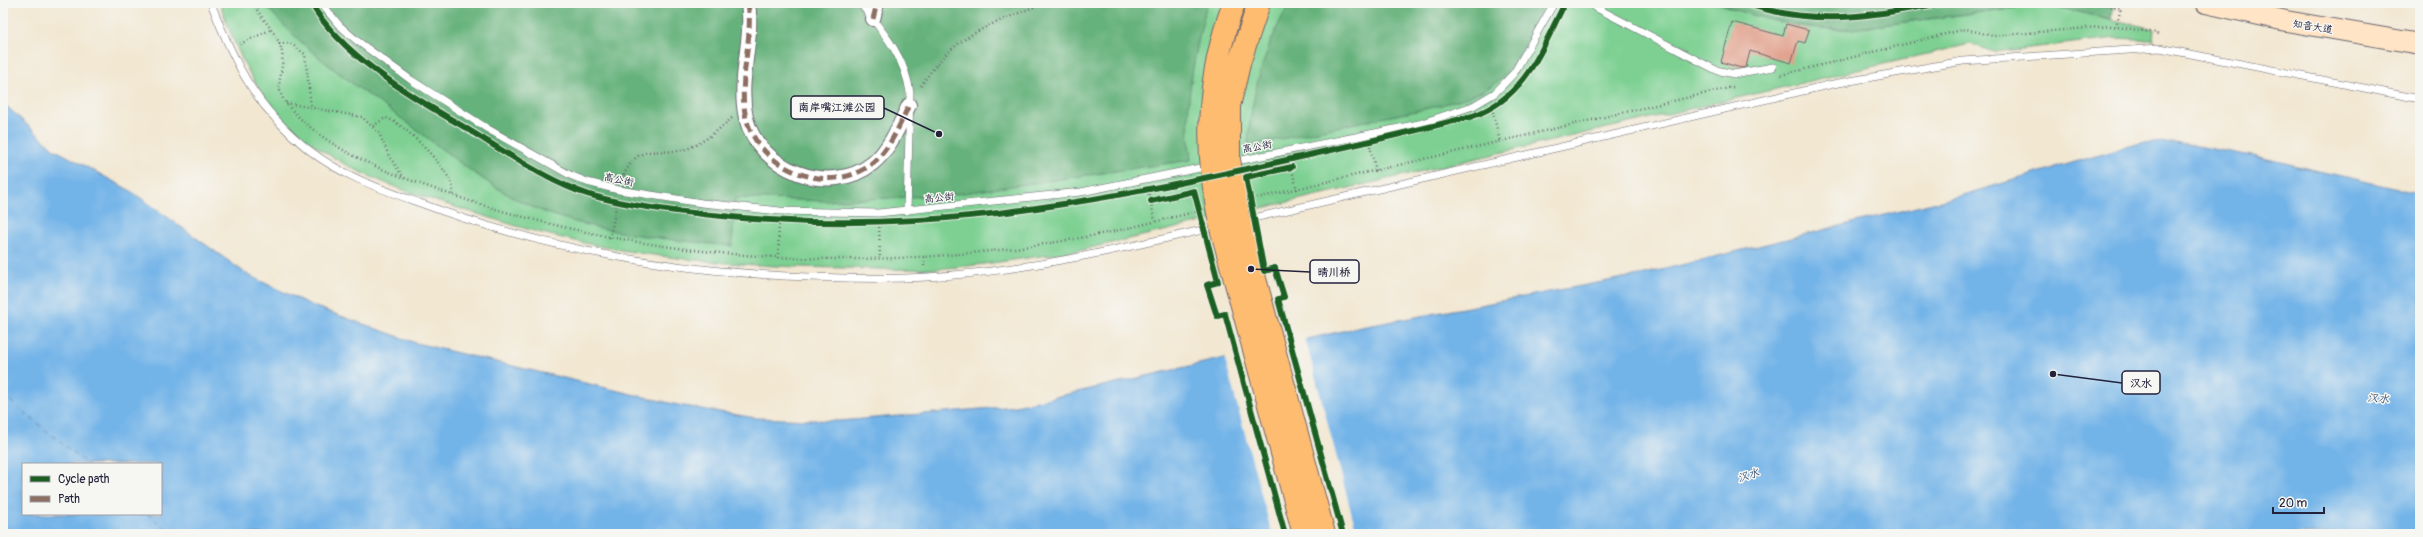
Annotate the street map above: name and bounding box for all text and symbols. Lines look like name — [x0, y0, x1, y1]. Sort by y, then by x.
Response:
street label: 知音大道 — [2292, 18, 2334, 36]
callout: 南岸嘴江滩公园 — [791, 96, 884, 119]
text: 南岸嘴江滩公园 — [799, 101, 876, 114]
street label: 高公街 — [1241, 138, 1273, 156]
street label: 高公街 — [603, 171, 635, 189]
street label: 高公街 — [924, 190, 955, 206]
callout: 晴川桥 — [1310, 260, 1359, 283]
text: 晴川桥 — [1318, 266, 1351, 279]
callout: 汉水 — [2122, 371, 2160, 394]
text: 汉水 — [2130, 377, 2152, 390]
water label: 汉水 — [2367, 391, 2390, 406]
legend — [22, 463, 162, 515]
water label: 汉水 — [1736, 466, 1762, 485]
text: Cycle path — [58, 472, 110, 487]
scale bar — [2273, 489, 2324, 515]
text: Path — [58, 492, 80, 507]
text: 20 m — [2279, 496, 2308, 511]

